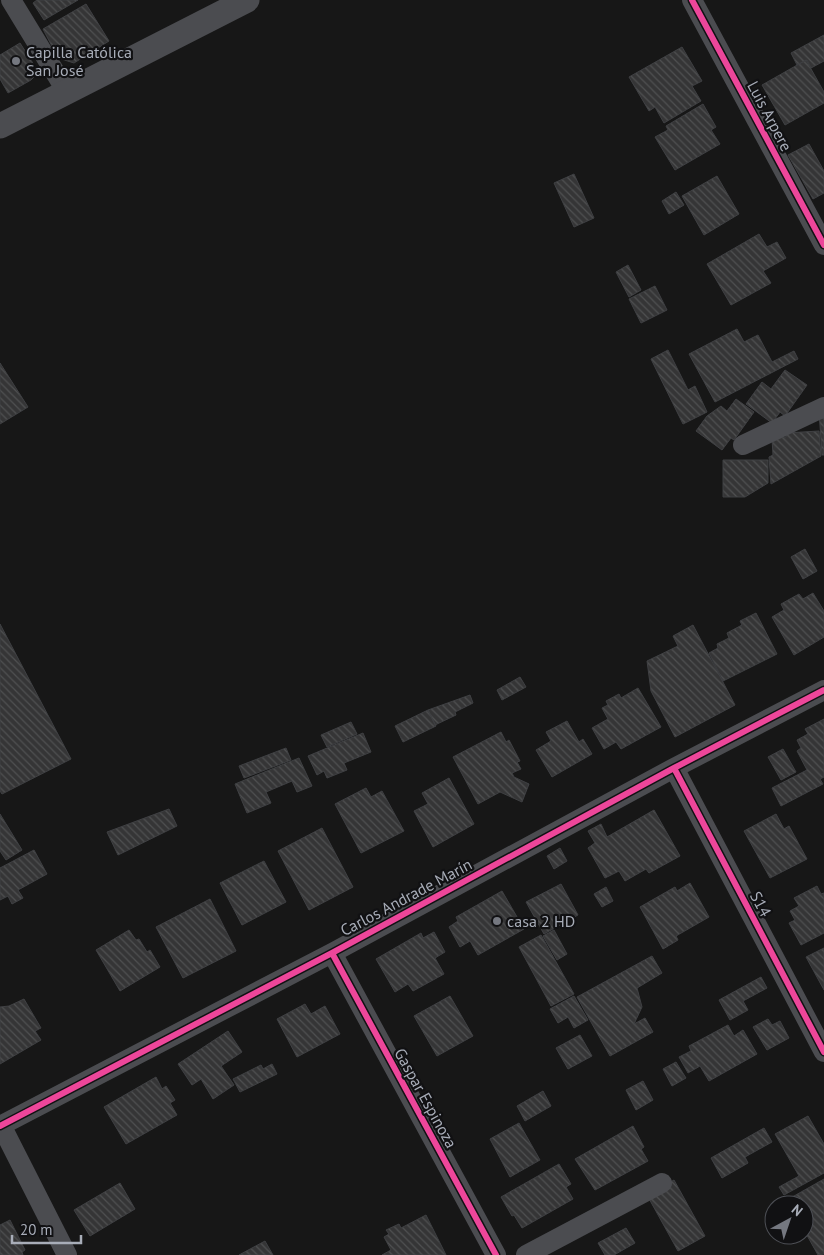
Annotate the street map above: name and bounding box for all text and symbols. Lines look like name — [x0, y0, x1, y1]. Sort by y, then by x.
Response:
place label: Capilla Católica San José — [26, 42, 132, 80]
marker: Capilla Católica San José — [10, 55, 22, 67]
street label: Luis Arpere — [743, 78, 797, 154]
street label: Carlos Andrade Marín — [337, 854, 475, 940]
street label: S14 — [746, 888, 776, 920]
place label: casa 2 HD — [507, 911, 575, 931]
marker: casa 2 HD — [491, 915, 503, 927]
street label: Gaspar Espinoza — [390, 1045, 462, 1151]
north arrow — [764, 1195, 814, 1245]
text: N — [788, 1200, 807, 1220]
scale bar — [12, 1212, 81, 1244]
text: 20 m — [20, 1220, 53, 1239]

